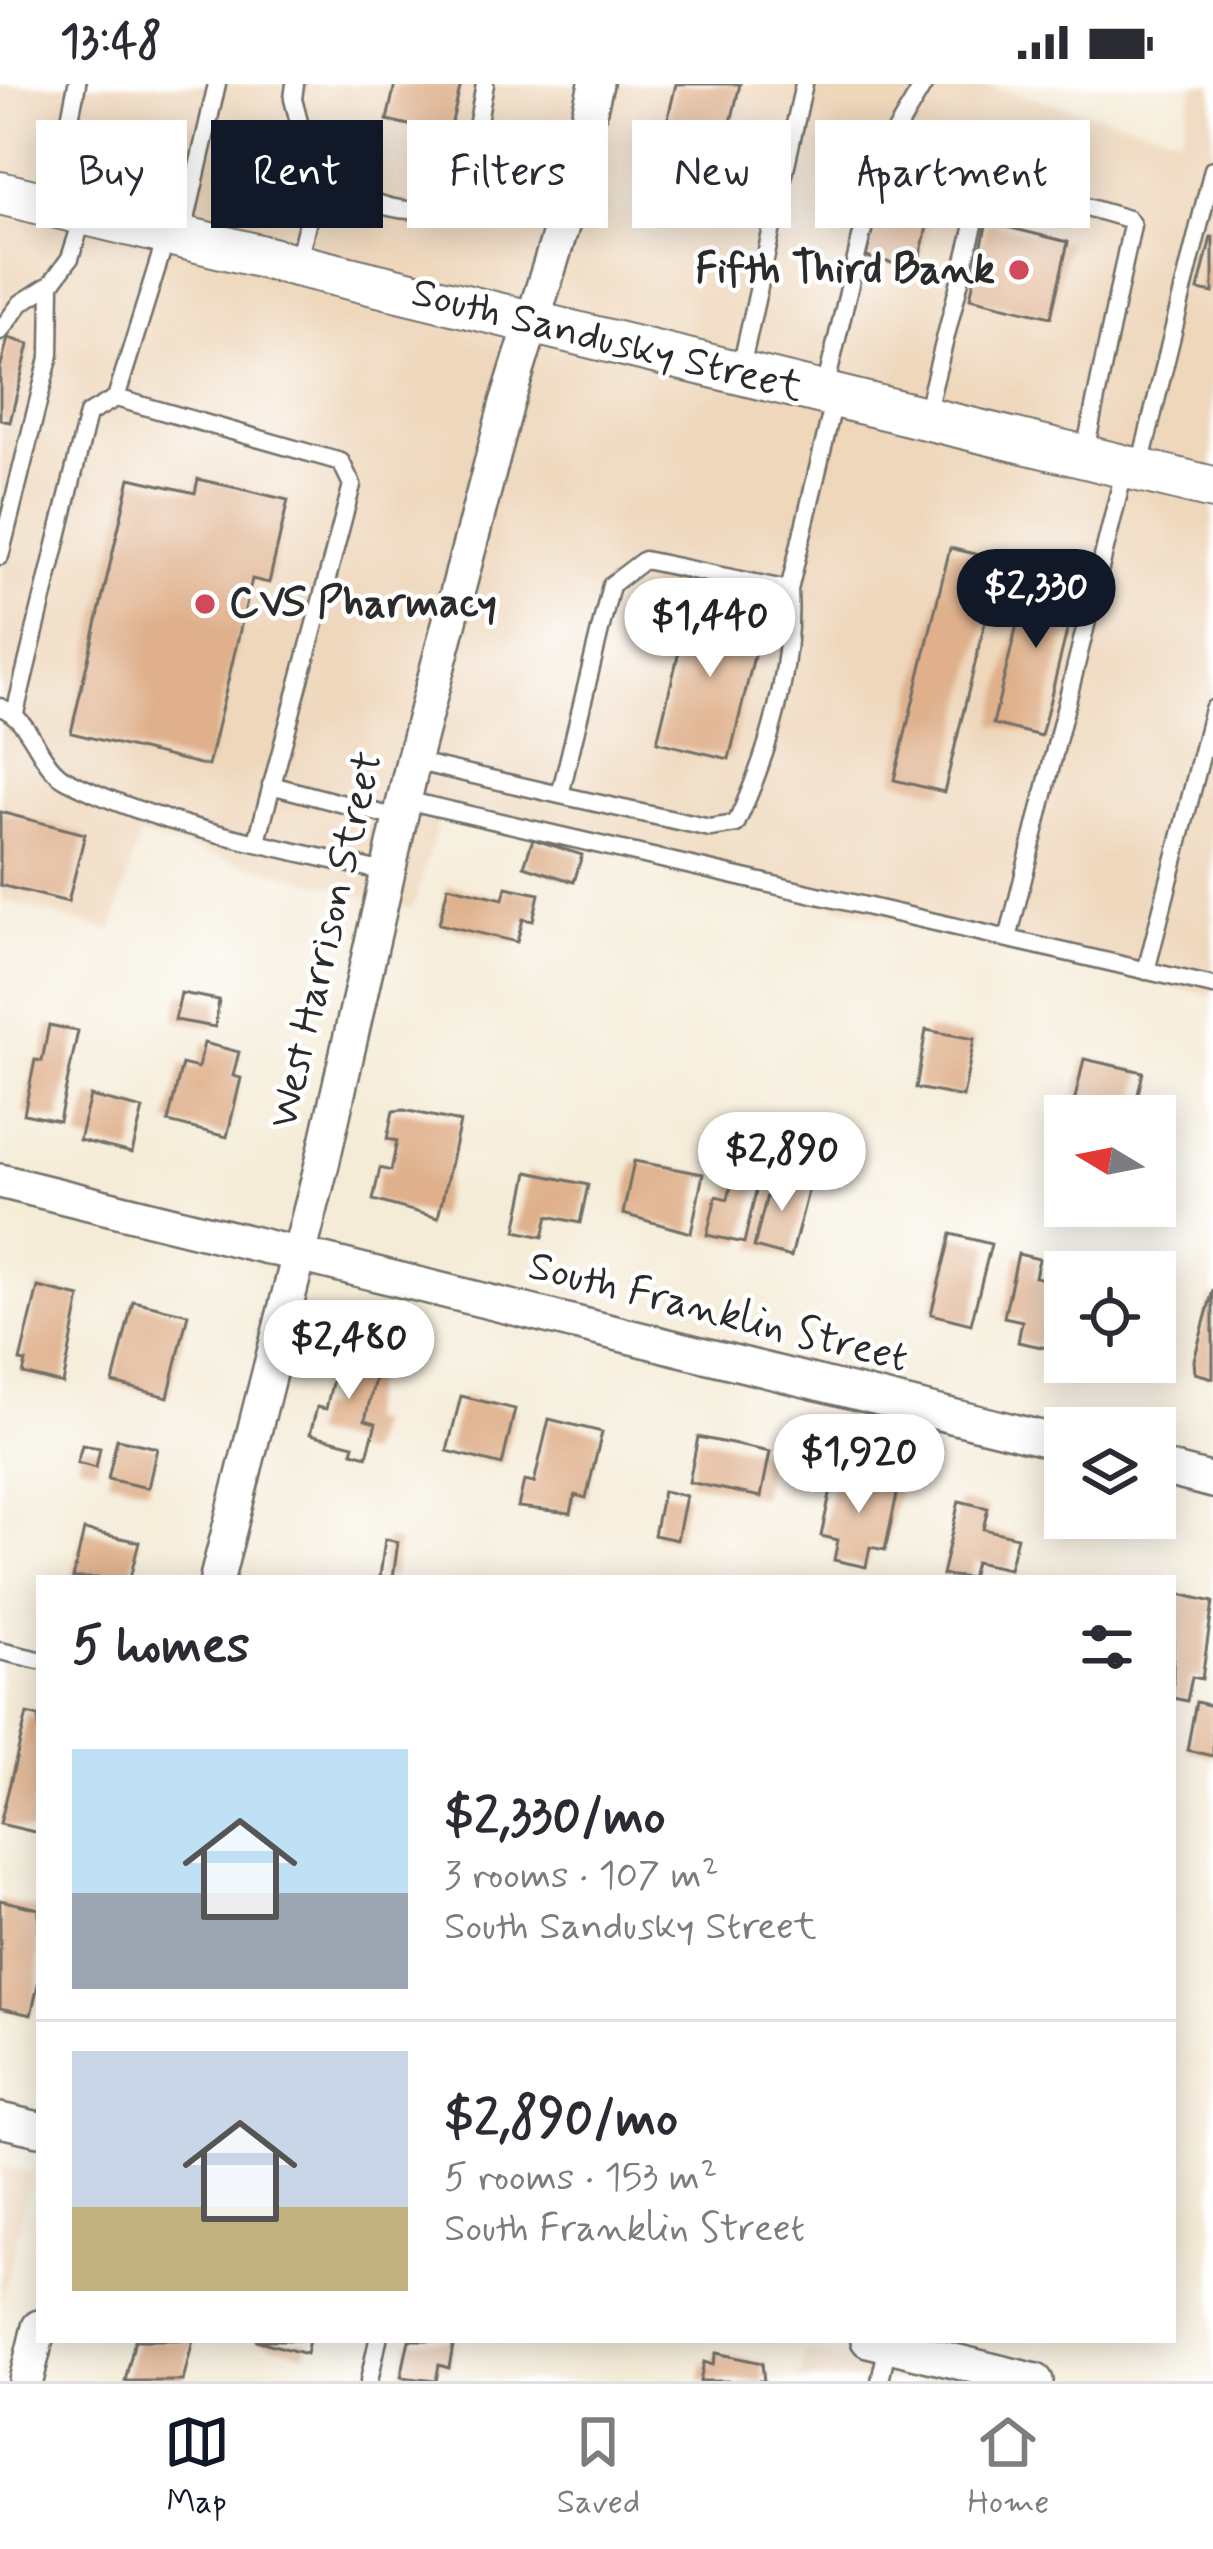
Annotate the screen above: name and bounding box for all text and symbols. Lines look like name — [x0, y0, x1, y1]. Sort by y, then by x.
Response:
text: 13:48 — [60, 13, 162, 72]
chip: Buy — [36, 120, 187, 228]
chip: Rent — [211, 120, 383, 228]
chip: Filters — [407, 120, 608, 228]
chip: New — [632, 120, 791, 228]
chip: Apartment — [815, 120, 1090, 228]
place label: Fifth Third Bank — [695, 243, 995, 298]
marker: Fifth Third Bank — [1006, 257, 1032, 283]
street label: South Sandusky Street — [406, 266, 809, 416]
pin: $2,330 — [938, 549, 1134, 651]
text: $2,330 — [984, 562, 1088, 613]
place label: CVS Pharmacy — [229, 577, 497, 632]
pin: $1,440 — [612, 578, 808, 680]
marker: CVS Pharmacy — [192, 591, 218, 617]
text: $1,440 — [651, 591, 769, 642]
street label: West Harrison Street — [257, 746, 397, 1134]
north arrow — [1044, 1095, 1176, 1227]
map controls — [1044, 1095, 1176, 1539]
pin: $2,890 — [684, 1112, 880, 1214]
text: $2,890 — [725, 1125, 839, 1176]
street label: South Franklin Street — [523, 1239, 913, 1387]
button: locate — [1044, 1251, 1176, 1383]
pin: $2,480 — [251, 1300, 447, 1402]
text: $2,480 — [290, 1313, 408, 1364]
button: layers — [1044, 1407, 1176, 1539]
pin: $1,920 — [761, 1414, 957, 1516]
text: $1,920 — [800, 1427, 918, 1478]
text: 5 homes — [72, 1614, 250, 1680]
icon: filters — [1074, 1614, 1140, 1680]
text: $2,330/mo — [444, 1785, 666, 1851]
icon: home — [168, 1797, 312, 1941]
text: 3 rooms · 107 m² — [444, 1851, 719, 1902]
text: South Sandusky Street — [444, 1902, 817, 1953]
text: $2,890/mo — [444, 2087, 678, 2153]
icon: home — [168, 2099, 312, 2243]
text: 5 rooms · 153 m² — [444, 2153, 717, 2204]
text: South Franklin Street — [444, 2204, 805, 2255]
tab: Map — [164, 2409, 230, 2525]
tab: Saved — [557, 2409, 640, 2525]
tab: Home — [967, 2409, 1049, 2525]

